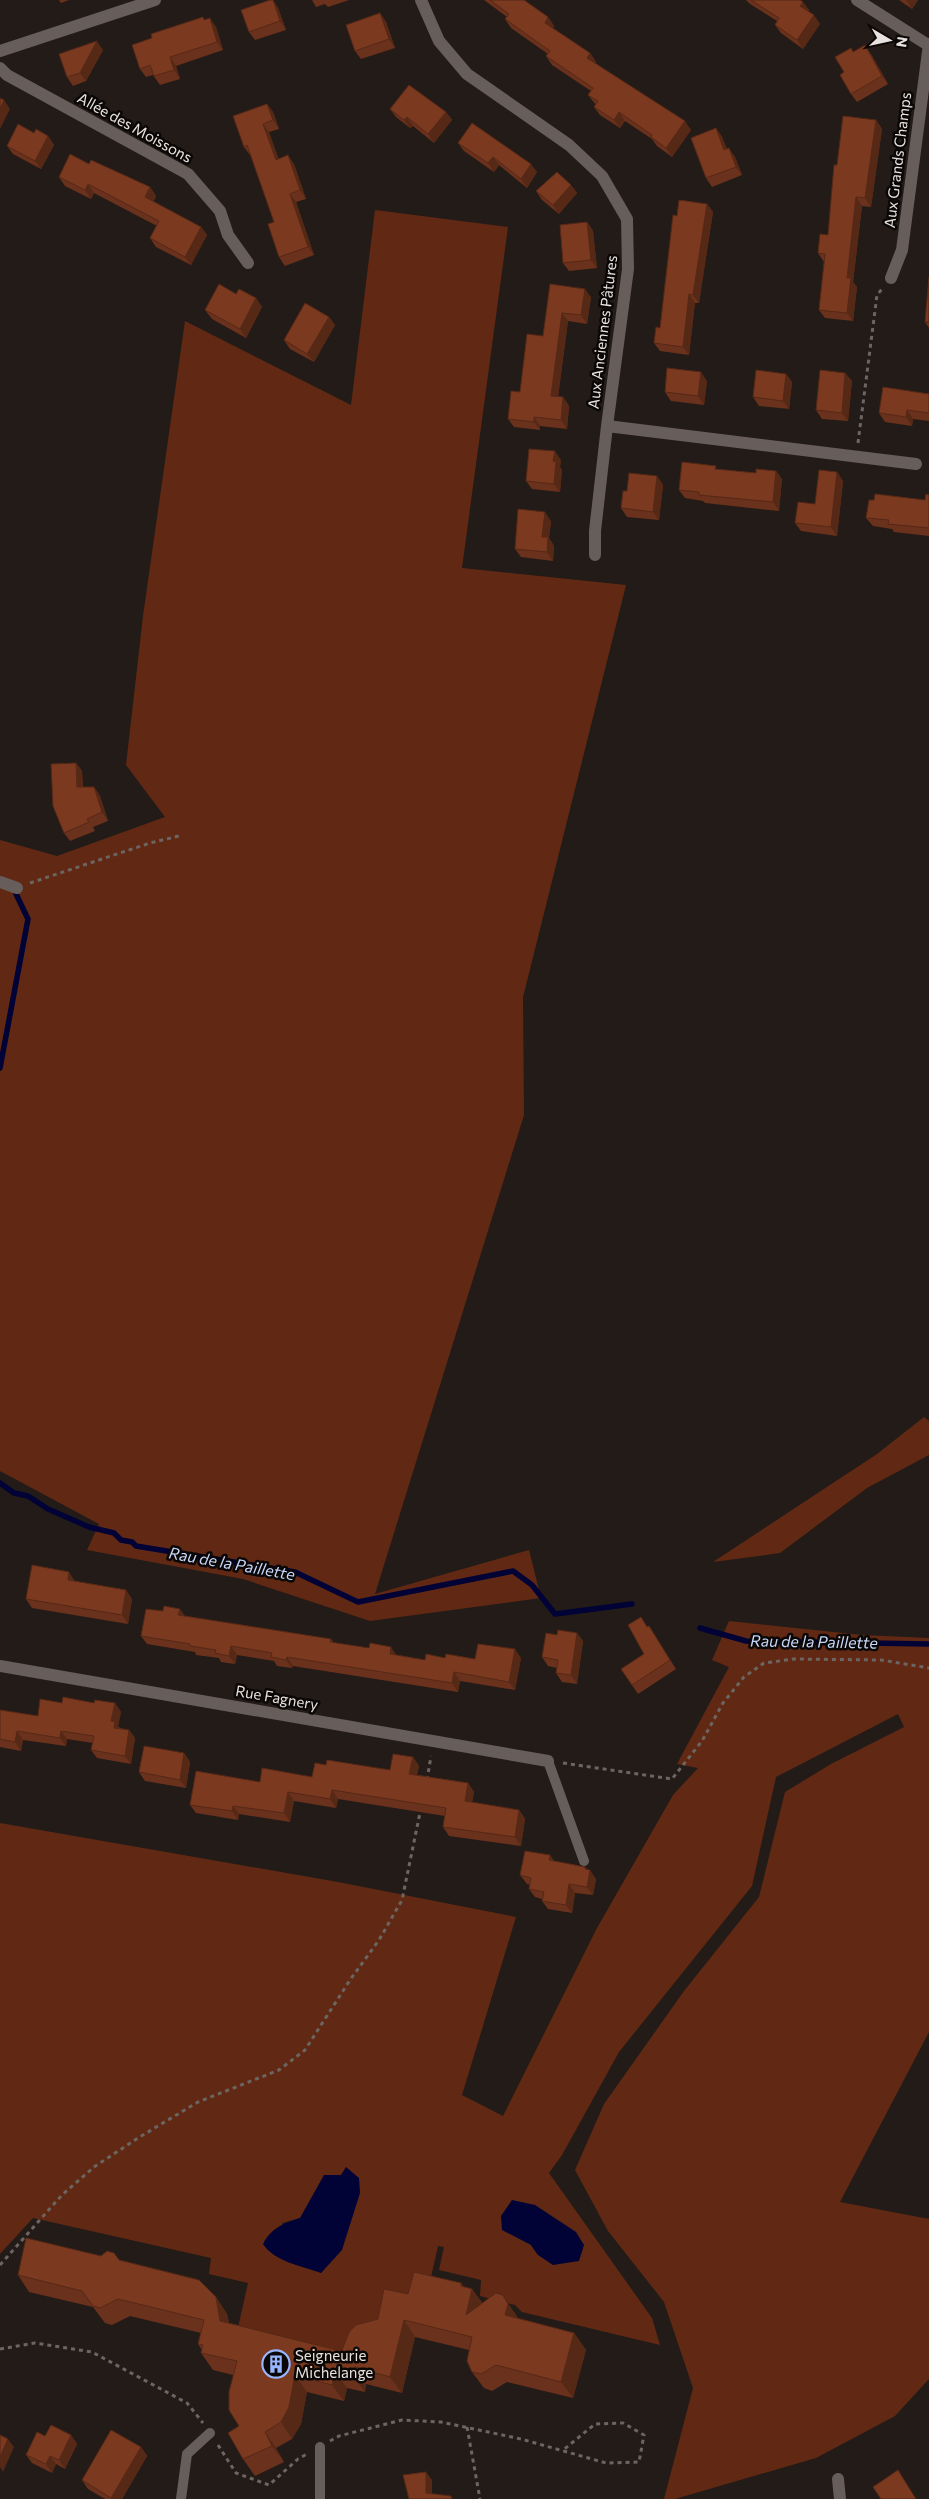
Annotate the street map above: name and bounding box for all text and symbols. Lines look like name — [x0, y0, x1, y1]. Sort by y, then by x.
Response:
north arrow — [864, 15, 914, 65]
text: N — [893, 36, 912, 49]
street label: Allée des Moissons — [75, 88, 196, 166]
street label: Aux Grands Champs — [880, 91, 914, 229]
street label: Aux Anciennes Pâtures — [584, 254, 620, 410]
water label: Rau de la Paillette — [167, 1543, 297, 1584]
water label: Rau de la Paillette — [750, 1630, 879, 1652]
street label: Rue Fagnery — [234, 1681, 320, 1713]
place label: Seigneurie Michelange — [295, 2346, 373, 2381]
building icon: Seigneurie Michelange — [261, 2349, 291, 2379]

